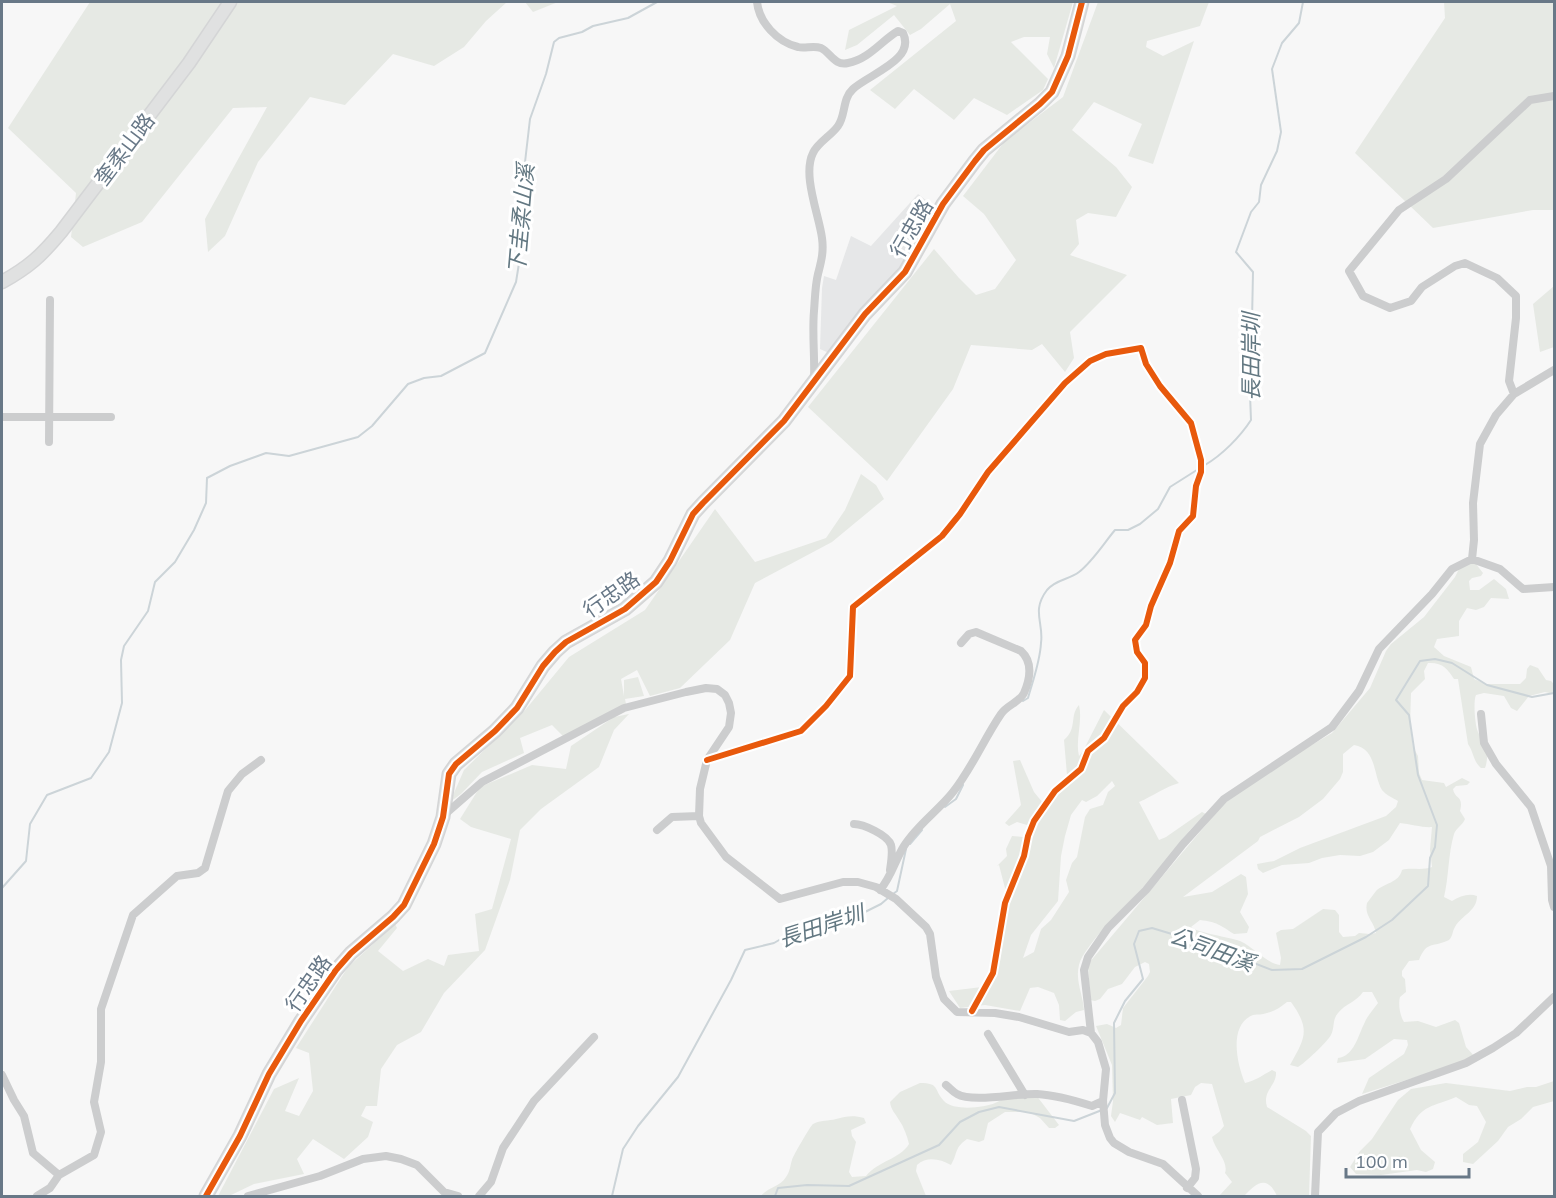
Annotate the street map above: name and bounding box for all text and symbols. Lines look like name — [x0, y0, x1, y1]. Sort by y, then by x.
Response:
street label: 奎柔山路 — [88, 108, 160, 190]
water label: 下圭柔山溪 — [502, 160, 540, 275]
street label: 行忠路 — [884, 194, 938, 262]
water label: 長田岸圳 — [1237, 310, 1265, 401]
street label: 行忠路 — [578, 565, 644, 623]
water label: 長田岸圳 — [775, 898, 870, 953]
water label: 公司田溪 — [1166, 921, 1261, 978]
street label: 行忠路 — [279, 950, 337, 1016]
scale bar — [1346, 1141, 1469, 1179]
text: 100 m — [1355, 1150, 1408, 1173]

